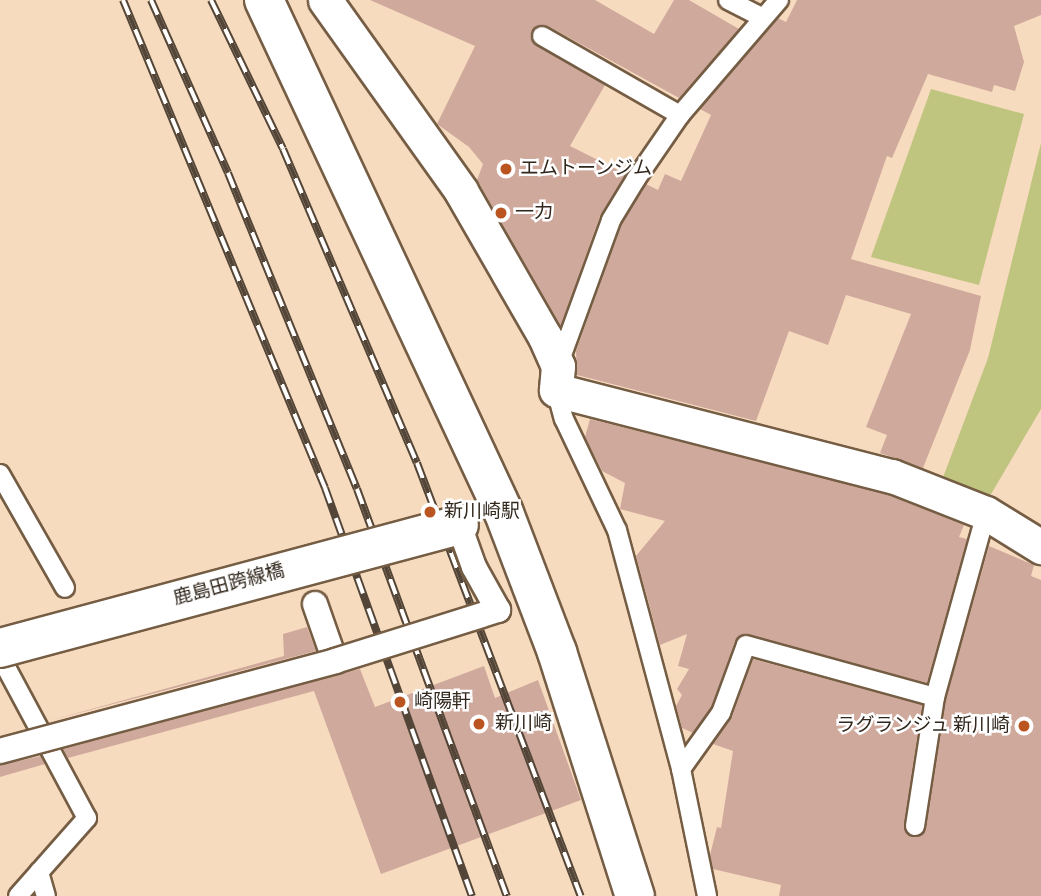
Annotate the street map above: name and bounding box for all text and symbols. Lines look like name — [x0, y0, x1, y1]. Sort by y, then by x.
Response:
place label: エムトーンジム — [520, 158, 653, 180]
marker: エムトーンジム — [498, 161, 514, 177]
place label: 一力 — [515, 202, 553, 224]
marker: 一力 — [493, 205, 509, 221]
place label: 新川崎駅 — [444, 501, 520, 523]
marker: 新川崎駅 — [422, 504, 438, 520]
street label: 鹿島田跨線橋 — [171, 559, 287, 611]
place label: 崎陽軒 — [414, 691, 471, 713]
marker: 崎陽軒 — [392, 694, 408, 710]
place label: 新川崎 — [495, 713, 552, 735]
marker: 新川崎 — [469, 714, 489, 734]
place label: ラグランジュ 新川崎 — [835, 715, 1010, 737]
marker: ラグランジュ 新川崎 — [1016, 718, 1032, 734]

